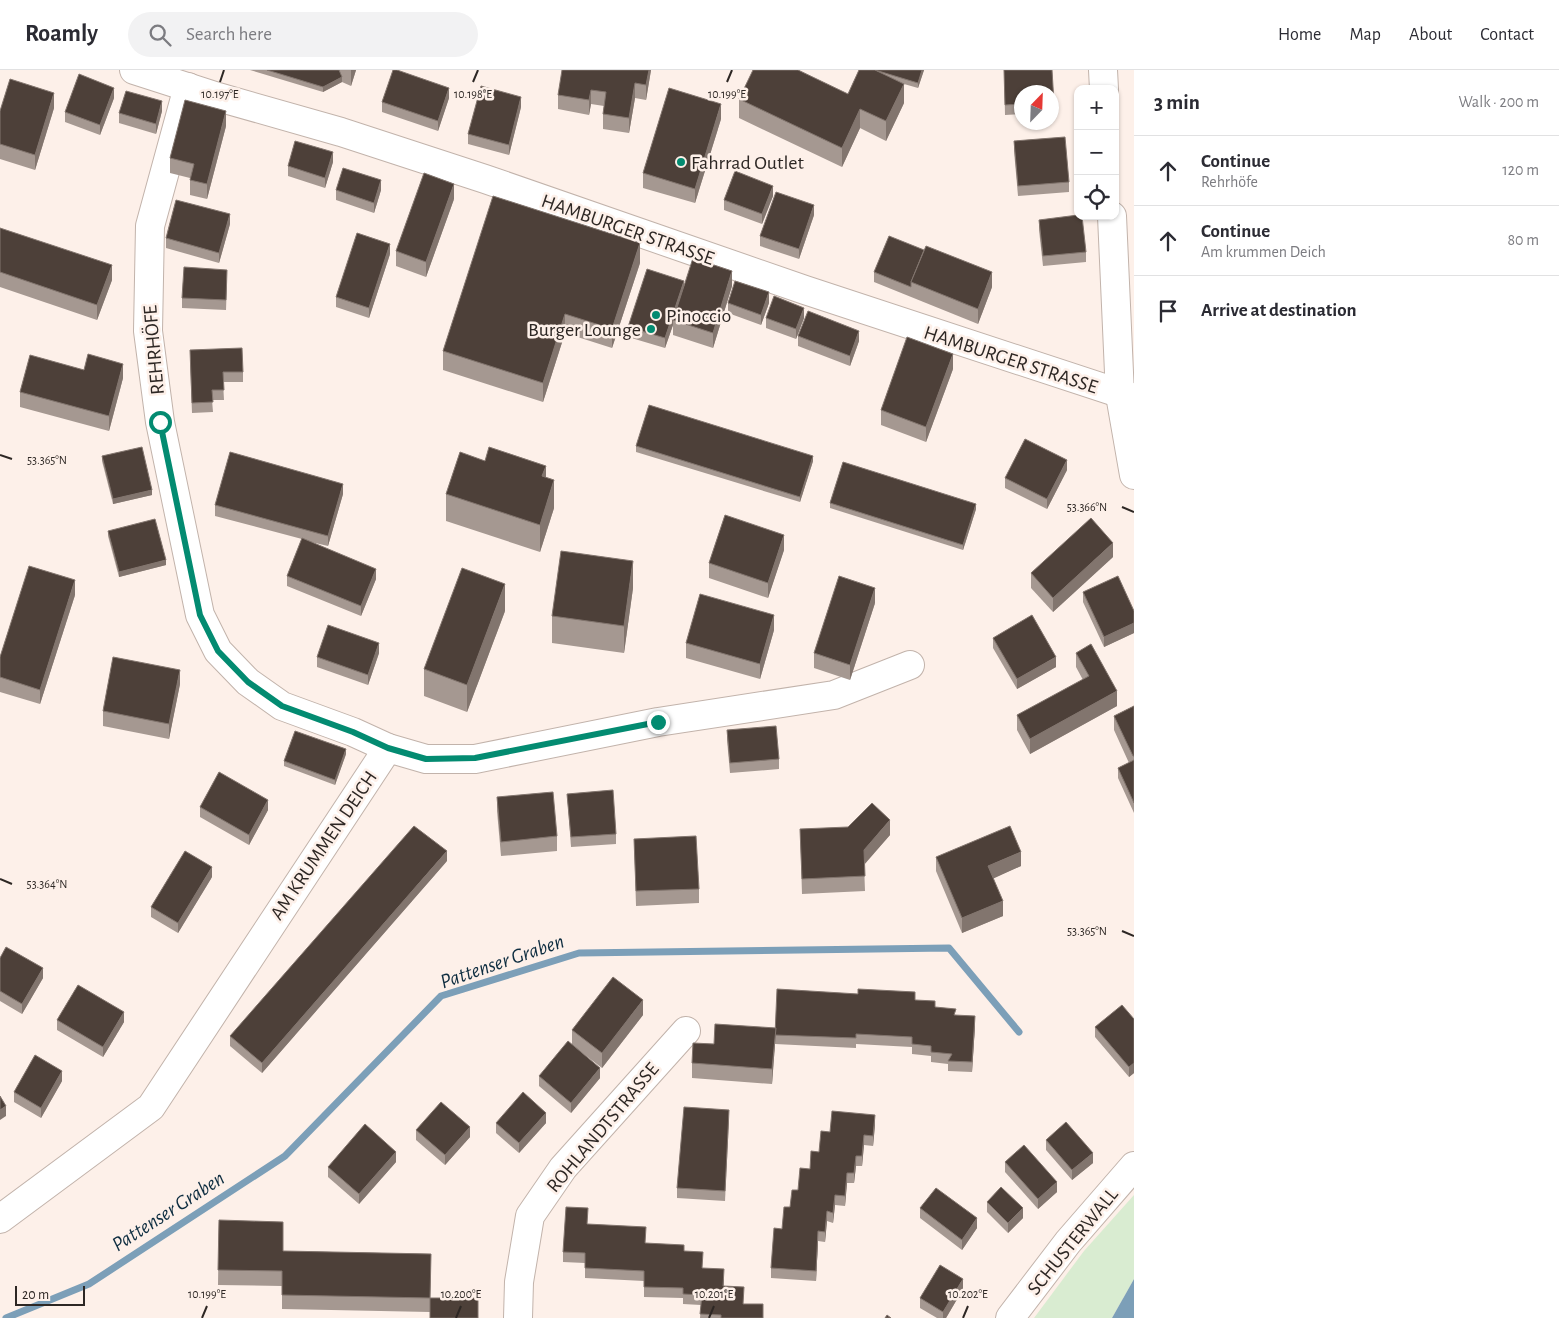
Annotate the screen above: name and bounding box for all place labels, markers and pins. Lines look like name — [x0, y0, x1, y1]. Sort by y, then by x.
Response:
place label: Fahrrad Outlet — [691, 153, 805, 173]
marker: Fahrrad Outlet — [675, 156, 687, 168]
place label: Pinoccio — [666, 306, 731, 326]
marker: Pinoccio — [650, 309, 662, 321]
place label: Burger Lounge — [528, 320, 641, 340]
marker: Burger Lounge — [645, 323, 657, 335]

